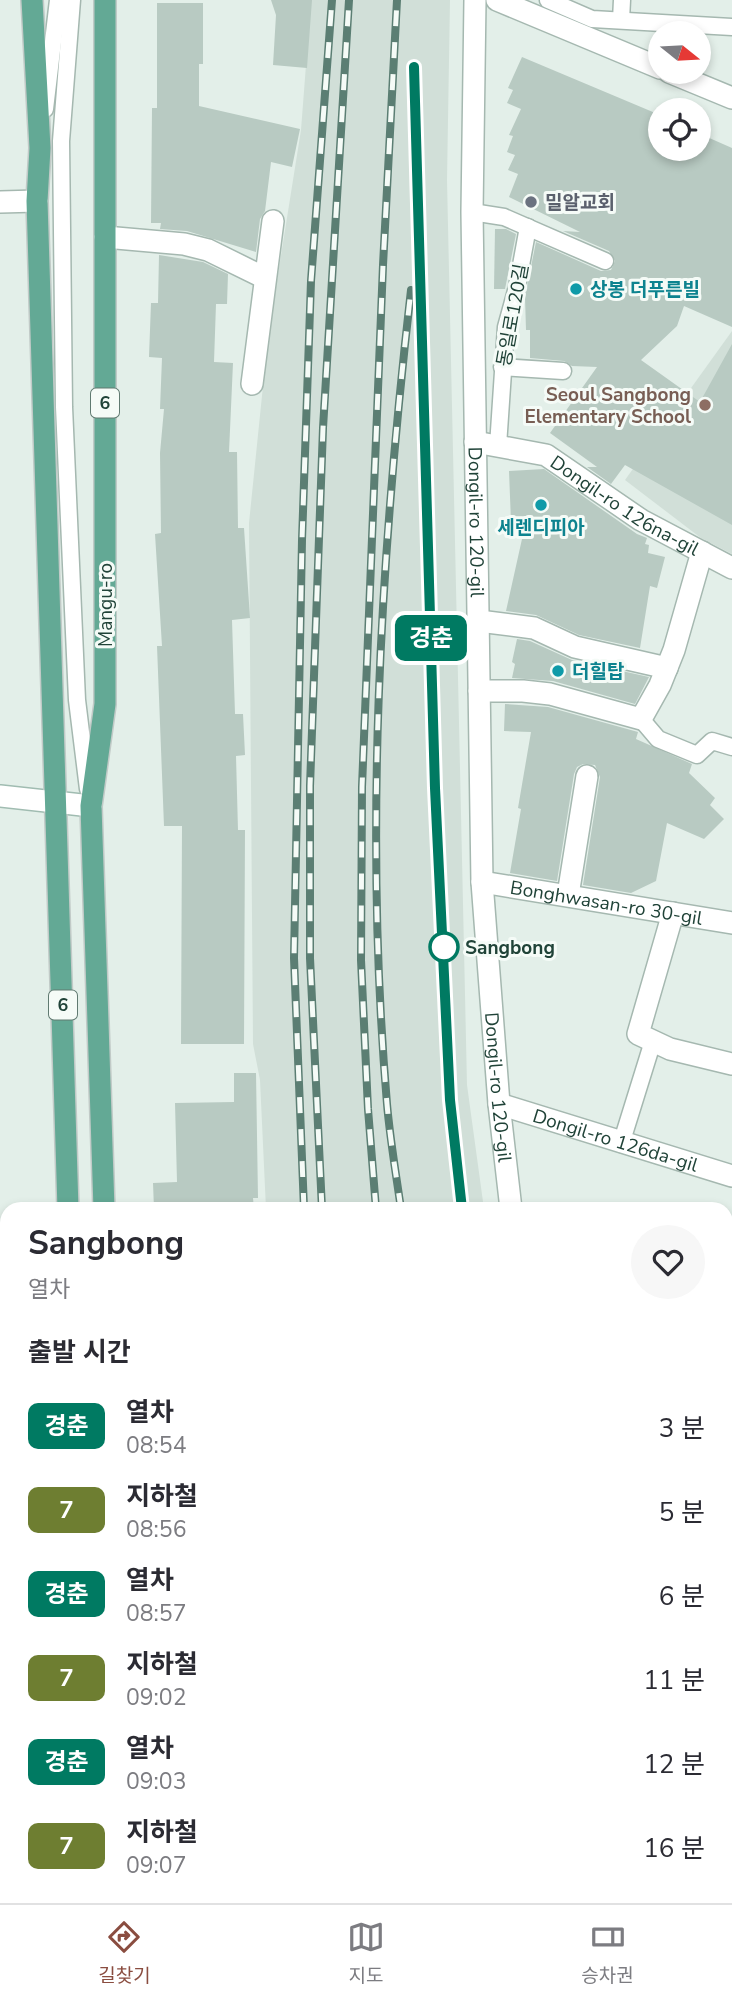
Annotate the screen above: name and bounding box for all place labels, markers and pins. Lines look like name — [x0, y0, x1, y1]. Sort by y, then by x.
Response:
place label: 밀알교회 — [545, 190, 615, 216]
marker: 밀알교회 — [523, 194, 539, 210]
place label: 상봉 더푸른빌 — [590, 277, 700, 303]
marker: 상봉 더푸른빌 — [568, 281, 584, 297]
place label: Seoul Sangbong Elementary School — [524, 382, 691, 430]
marker: Seoul Sangbong Elementary School — [697, 397, 713, 413]
marker: 세렌디피아 — [533, 497, 549, 513]
place label: 세렌디피아 — [497, 515, 585, 541]
place label: 더힐탑 — [572, 659, 624, 685]
marker: 더힐탑 — [550, 663, 566, 679]
marker: Sangbong — [429, 932, 459, 962]
place label: Sangbong — [465, 935, 555, 961]

